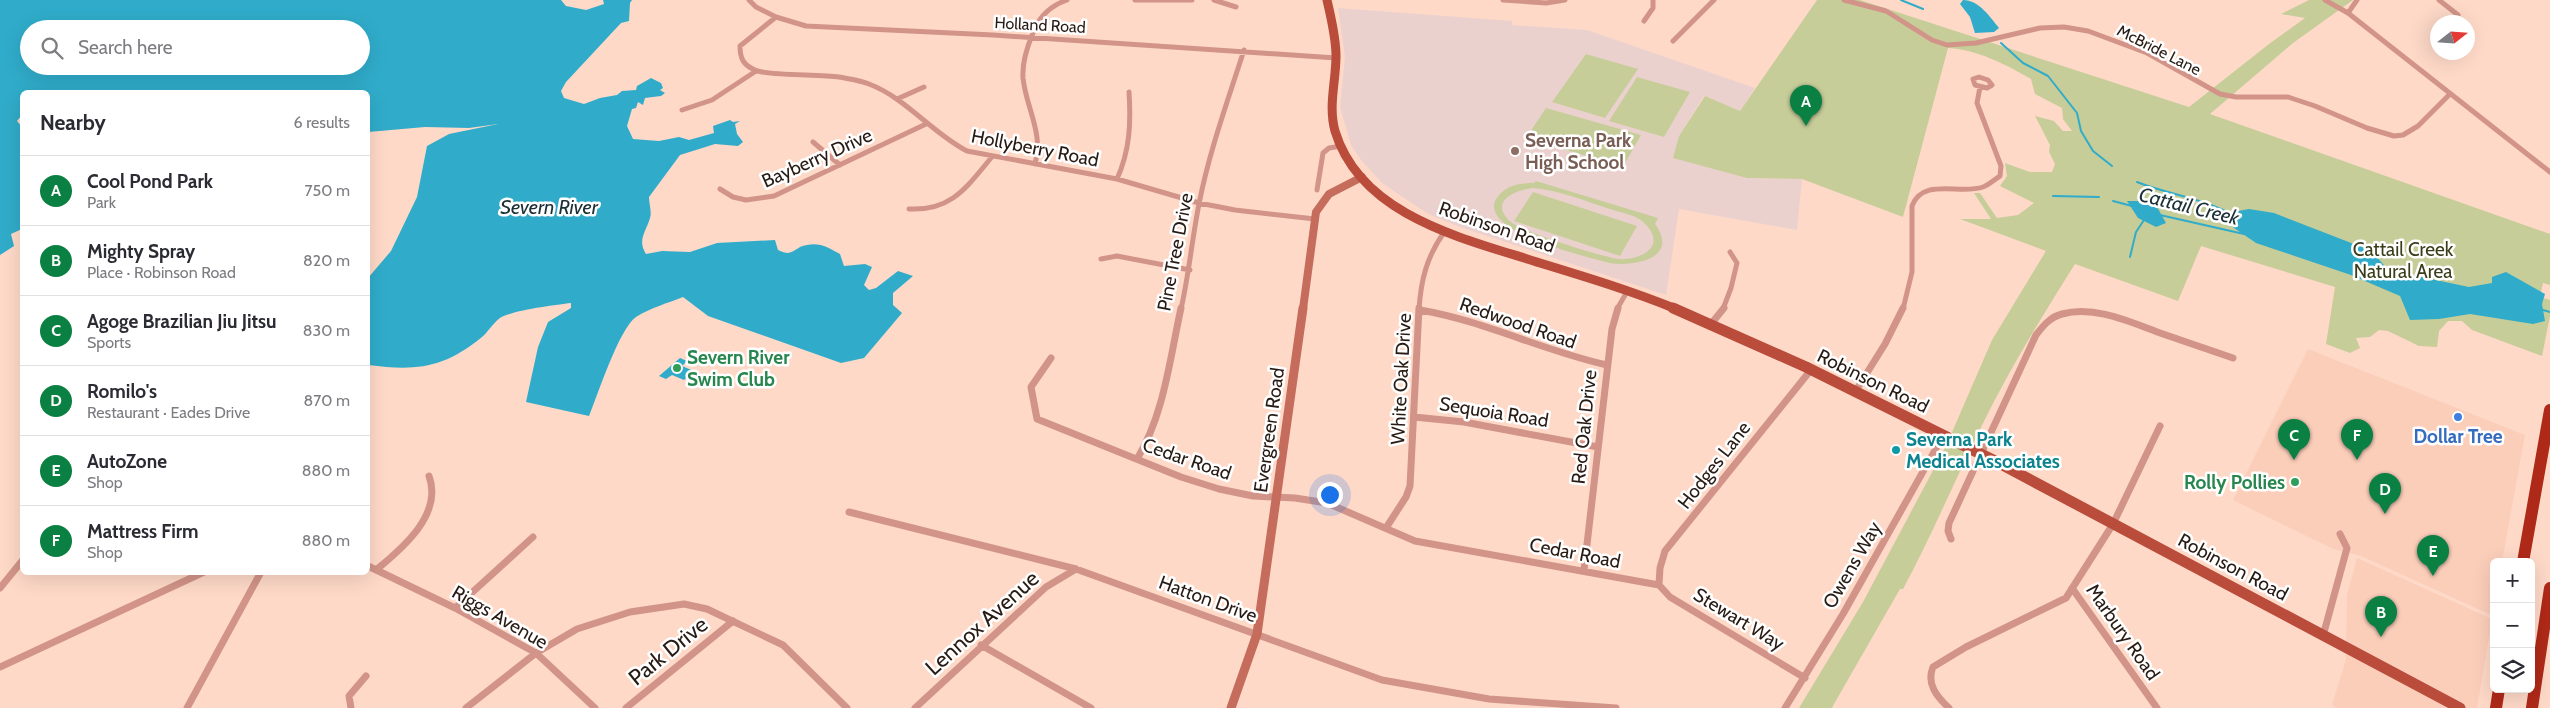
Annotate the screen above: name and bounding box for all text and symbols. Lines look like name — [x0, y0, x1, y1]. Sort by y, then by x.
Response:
street label: Holland Road — [994, 13, 1086, 37]
north arrow — [2430, 15, 2475, 60]
search box — [20, 20, 370, 75]
street label: McBride Lane — [2114, 21, 2204, 79]
icon: search — [38, 34, 66, 62]
text: Search here — [78, 36, 172, 59]
pin: A — [1790, 85, 1822, 126]
text: Nearby — [40, 110, 106, 135]
text: 6 results — [294, 113, 350, 132]
street label: Bayberry Drive — [758, 123, 876, 193]
street label: Hollyberry Road — [969, 124, 1101, 172]
place label: Severna Park High School — [1525, 129, 1632, 174]
marker: Severna Park High School — [1509, 145, 1521, 157]
text: Cool Pond Park — [87, 170, 213, 193]
text: A — [51, 181, 61, 200]
text: 750 m — [304, 181, 350, 200]
water label: Cattail Creek — [2137, 182, 2243, 230]
street label: Pine Tree Drive — [1152, 191, 1198, 313]
text: Park — [87, 193, 116, 212]
water label: Severn River — [500, 195, 599, 219]
street label: Robinson Road — [1436, 196, 1558, 258]
park label: Cattail Creek Natural Area — [2353, 238, 2454, 283]
text: Mighty Spray — [87, 240, 195, 263]
text: B — [51, 251, 61, 270]
text: 820 m — [303, 251, 350, 270]
text: Place · Robinson Road — [87, 263, 236, 282]
street label: Redwood Road — [1457, 292, 1579, 354]
text: Agoge Brazilian Jiu Jitsu — [87, 310, 277, 333]
street label: White Oak Drive — [1386, 312, 1416, 445]
text: C — [51, 321, 61, 340]
text: 830 m — [303, 321, 350, 340]
text: Sports — [87, 333, 131, 352]
street label: Robinson Road — [1814, 344, 1932, 418]
place label: Severn River Swim Club — [687, 346, 790, 391]
marker: Severn River Swim Club — [671, 362, 683, 374]
street label: Evergreen Road — [1249, 366, 1289, 494]
street label: Red Oak Drive — [1567, 369, 1601, 485]
text: Romilo's — [87, 380, 157, 403]
text: D — [50, 391, 62, 410]
text: 870 m — [304, 391, 350, 410]
street label: Sequoia Road — [1438, 392, 1550, 432]
text: Restaurant · Eades Drive — [87, 403, 250, 422]
marker: Dollar Tree — [2452, 411, 2464, 423]
street label: Hodges Lane — [1673, 417, 1755, 513]
pin: C — [2278, 419, 2310, 460]
pin: F — [2341, 419, 2373, 460]
place label: Dollar Tree — [2413, 425, 2503, 448]
place label: Severna Park Medical Associates — [1906, 428, 2060, 473]
street label: Cedar Road — [1140, 433, 1234, 485]
marker: Severna Park Medical Associates — [1890, 444, 1902, 456]
text: AutoZone — [87, 450, 167, 473]
text: E — [51, 461, 61, 480]
text: 880 m — [302, 461, 350, 480]
place label: Rolly Pollies — [2184, 471, 2285, 494]
text: Shop — [87, 473, 123, 492]
pin: D — [2369, 473, 2401, 514]
marker: Rolly Pollies — [2289, 476, 2301, 488]
your location — [1317, 482, 1343, 508]
street label: Owens Way — [1818, 517, 1886, 612]
text: Mattress Firm — [87, 520, 199, 543]
street label: Robinson Road — [2174, 528, 2292, 606]
text: F — [52, 531, 60, 550]
text: 880 m — [302, 531, 350, 550]
street label: Cedar Road — [1527, 533, 1623, 573]
pin: E — [2417, 535, 2449, 576]
text: Shop — [87, 543, 123, 562]
map controls — [2490, 558, 2535, 693]
button: + — [2490, 558, 2535, 603]
street label: Lennox Avenue — [920, 565, 1044, 681]
street label: Hatton Drive — [1156, 571, 1261, 627]
street label: Riggs Avenue — [448, 580, 552, 654]
street label: Marbury Road — [2081, 580, 2165, 684]
street label: Stewart Way — [1689, 583, 1789, 655]
pin: B — [2365, 596, 2397, 637]
button: − — [2490, 603, 2535, 648]
street label: Park Drive — [623, 611, 713, 691]
button: layers — [2490, 648, 2535, 693]

